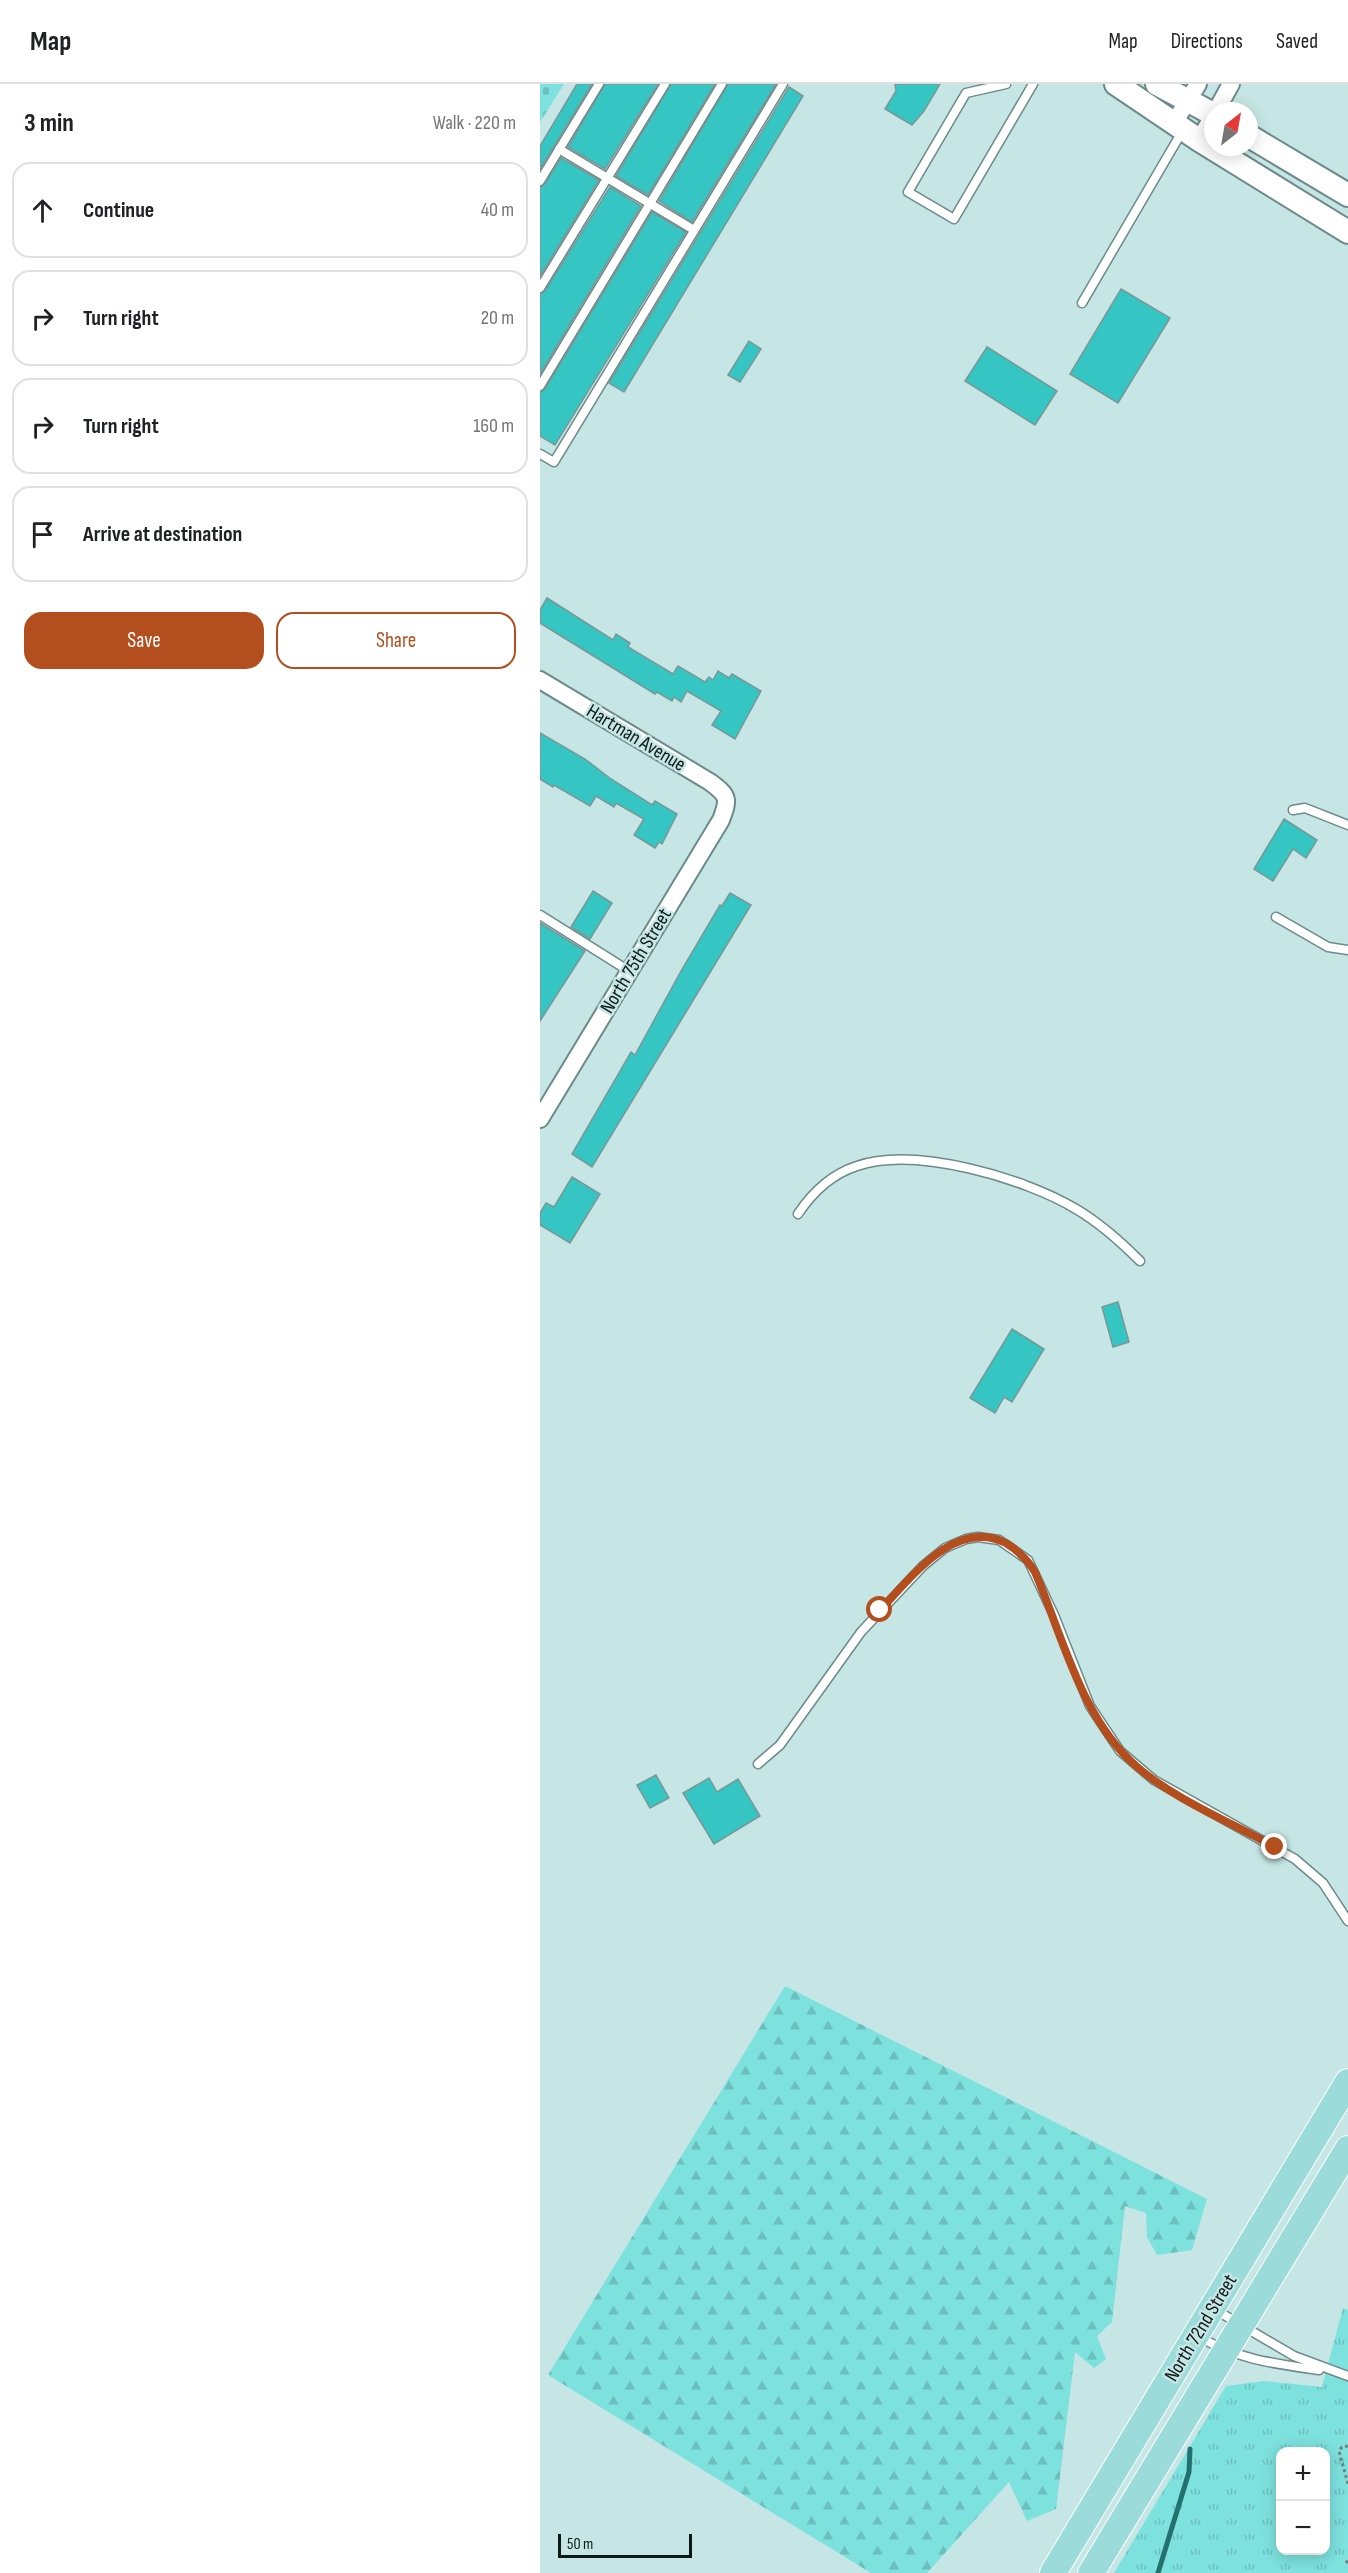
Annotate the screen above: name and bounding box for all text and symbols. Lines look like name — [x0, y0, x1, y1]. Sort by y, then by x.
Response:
text: Map — [30, 25, 71, 58]
text: Map — [1108, 29, 1138, 54]
text: Directions — [1171, 29, 1243, 54]
text: Saved — [1276, 29, 1318, 54]
north arrow — [1204, 102, 1258, 156]
text: 3 min — [24, 108, 74, 139]
text: Walk · 220 m — [433, 111, 516, 135]
icon: ahead — [26, 194, 59, 227]
text: Continue — [83, 197, 154, 224]
text: 40 m — [481, 198, 514, 222]
icon: right — [26, 302, 59, 335]
text: Turn right — [83, 305, 159, 332]
text: 20 m — [481, 306, 514, 330]
icon: right — [26, 410, 59, 443]
text: Turn right — [83, 413, 159, 440]
text: 160 m — [473, 414, 514, 438]
icon: arrive — [26, 518, 59, 551]
text: Arrive at destination — [83, 521, 242, 548]
button: Save — [24, 612, 264, 669]
button: Share — [276, 612, 516, 669]
street label: Hartman Avenue — [582, 699, 690, 777]
street label: North 75th Street — [595, 904, 677, 1018]
route start — [866, 1596, 892, 1622]
route end — [1261, 1833, 1287, 1859]
street label: North 72nd Street — [1160, 2270, 1242, 2386]
map controls — [1276, 2447, 1330, 2555]
button: + — [1276, 2447, 1330, 2501]
button: − — [1276, 2501, 1330, 2555]
scale bar — [558, 2531, 692, 2558]
text: 50 m — [567, 2535, 593, 2554]

